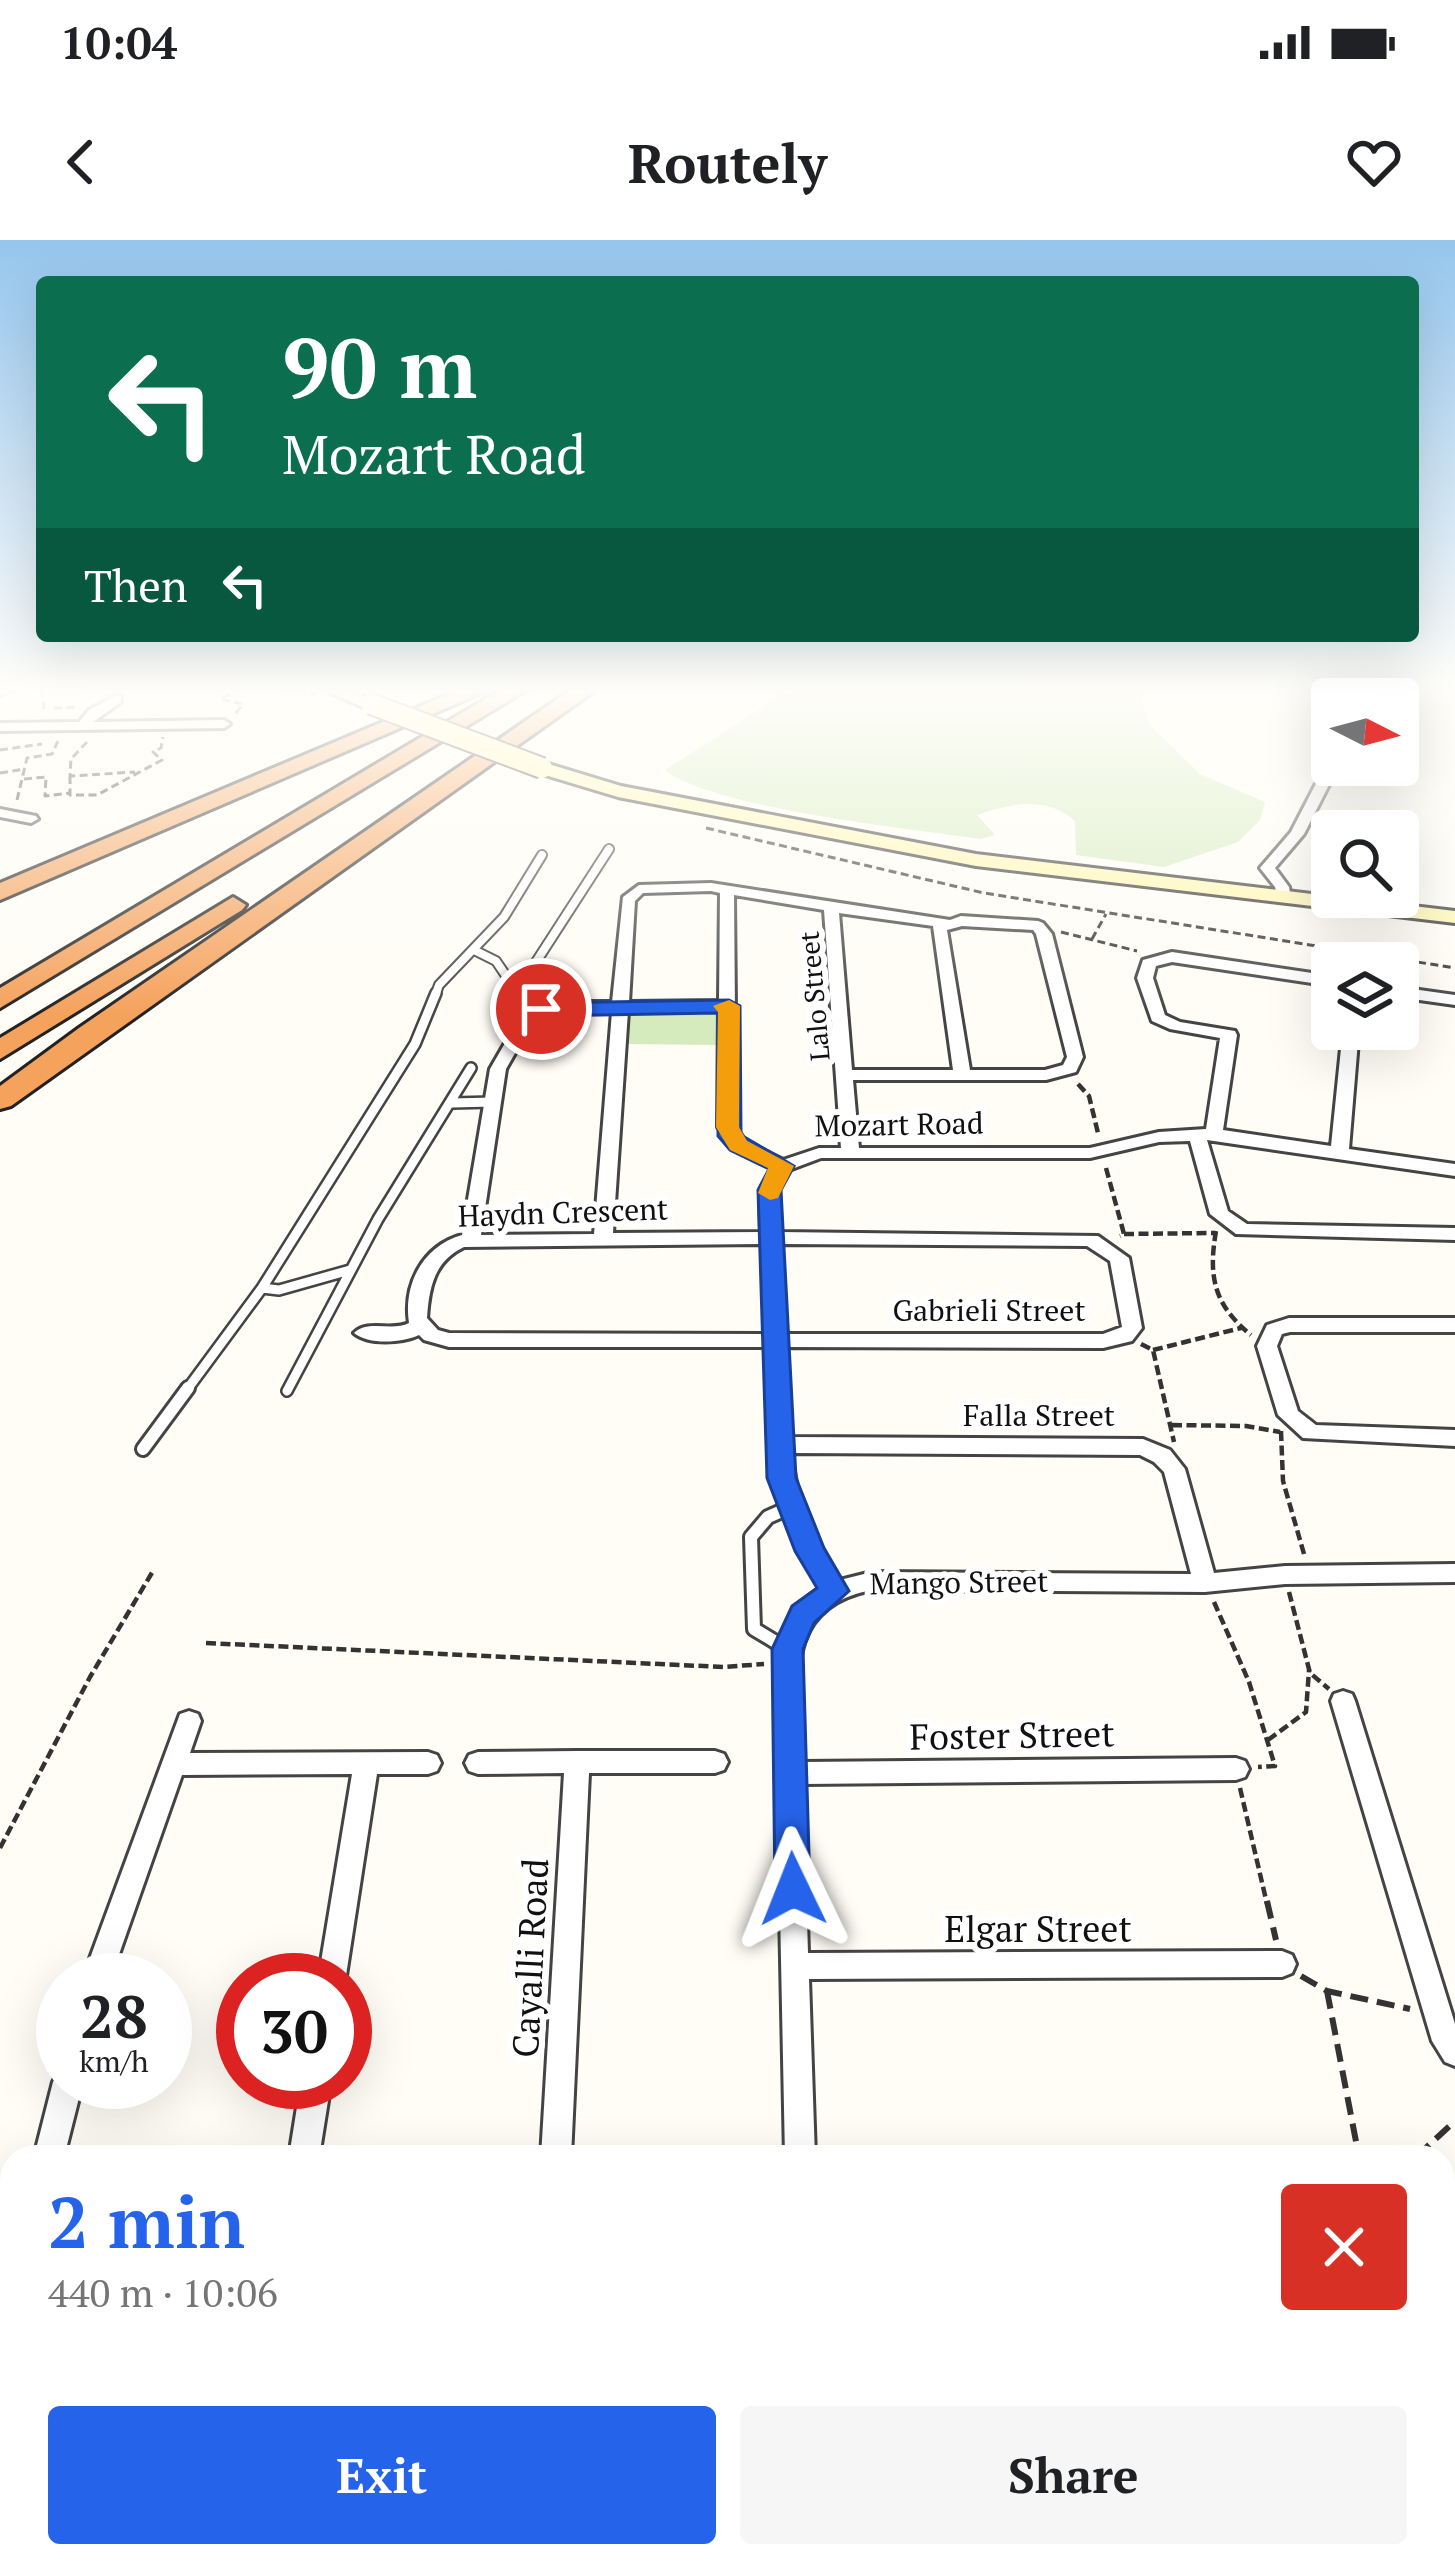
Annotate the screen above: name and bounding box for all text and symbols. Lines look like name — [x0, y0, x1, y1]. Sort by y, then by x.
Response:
text: 10:04 — [60, 12, 177, 72]
text: Routely — [628, 127, 827, 198]
icon: back — [48, 129, 114, 195]
icon: heart — [1341, 129, 1407, 195]
text: 90 m — [282, 311, 477, 422]
icon: left — [84, 324, 240, 480]
text: Mozart Road — [282, 418, 586, 489]
icon: left — [212, 552, 278, 618]
text: Then — [84, 555, 188, 615]
north arrow — [1311, 678, 1419, 786]
map controls — [1311, 678, 1419, 1050]
button: search — [1311, 810, 1419, 918]
street label: Lalo Street — [790, 930, 838, 1062]
button: layers — [1311, 942, 1419, 1050]
pin — [490, 958, 592, 1060]
icon: arrive — [508, 976, 574, 1042]
street label: Mozart Road — [814, 1103, 984, 1145]
street label: Haydn Crescent — [457, 1188, 669, 1236]
street label: Gabrieli Street — [892, 1290, 1086, 1330]
street label: Falla Street — [963, 1395, 1115, 1435]
street label: Mango Street — [869, 1560, 1049, 1604]
street label: Foster Street — [909, 1709, 1115, 1760]
position arrow — [730, 1826, 856, 1952]
street label: Cayalli Road — [501, 1857, 558, 2059]
street label: Elgar Street — [944, 1905, 1132, 1952]
speed limit sign: 30 — [216, 1953, 372, 2109]
text: 28 — [80, 1976, 148, 2055]
text: km/h — [79, 2041, 149, 2081]
text: 2 min — [48, 2173, 245, 2269]
button: close — [1281, 2184, 1407, 2310]
text: 440 m · 10:06 — [48, 2266, 278, 2318]
button: Exit — [48, 2406, 716, 2544]
button: Share — [740, 2406, 1407, 2544]

